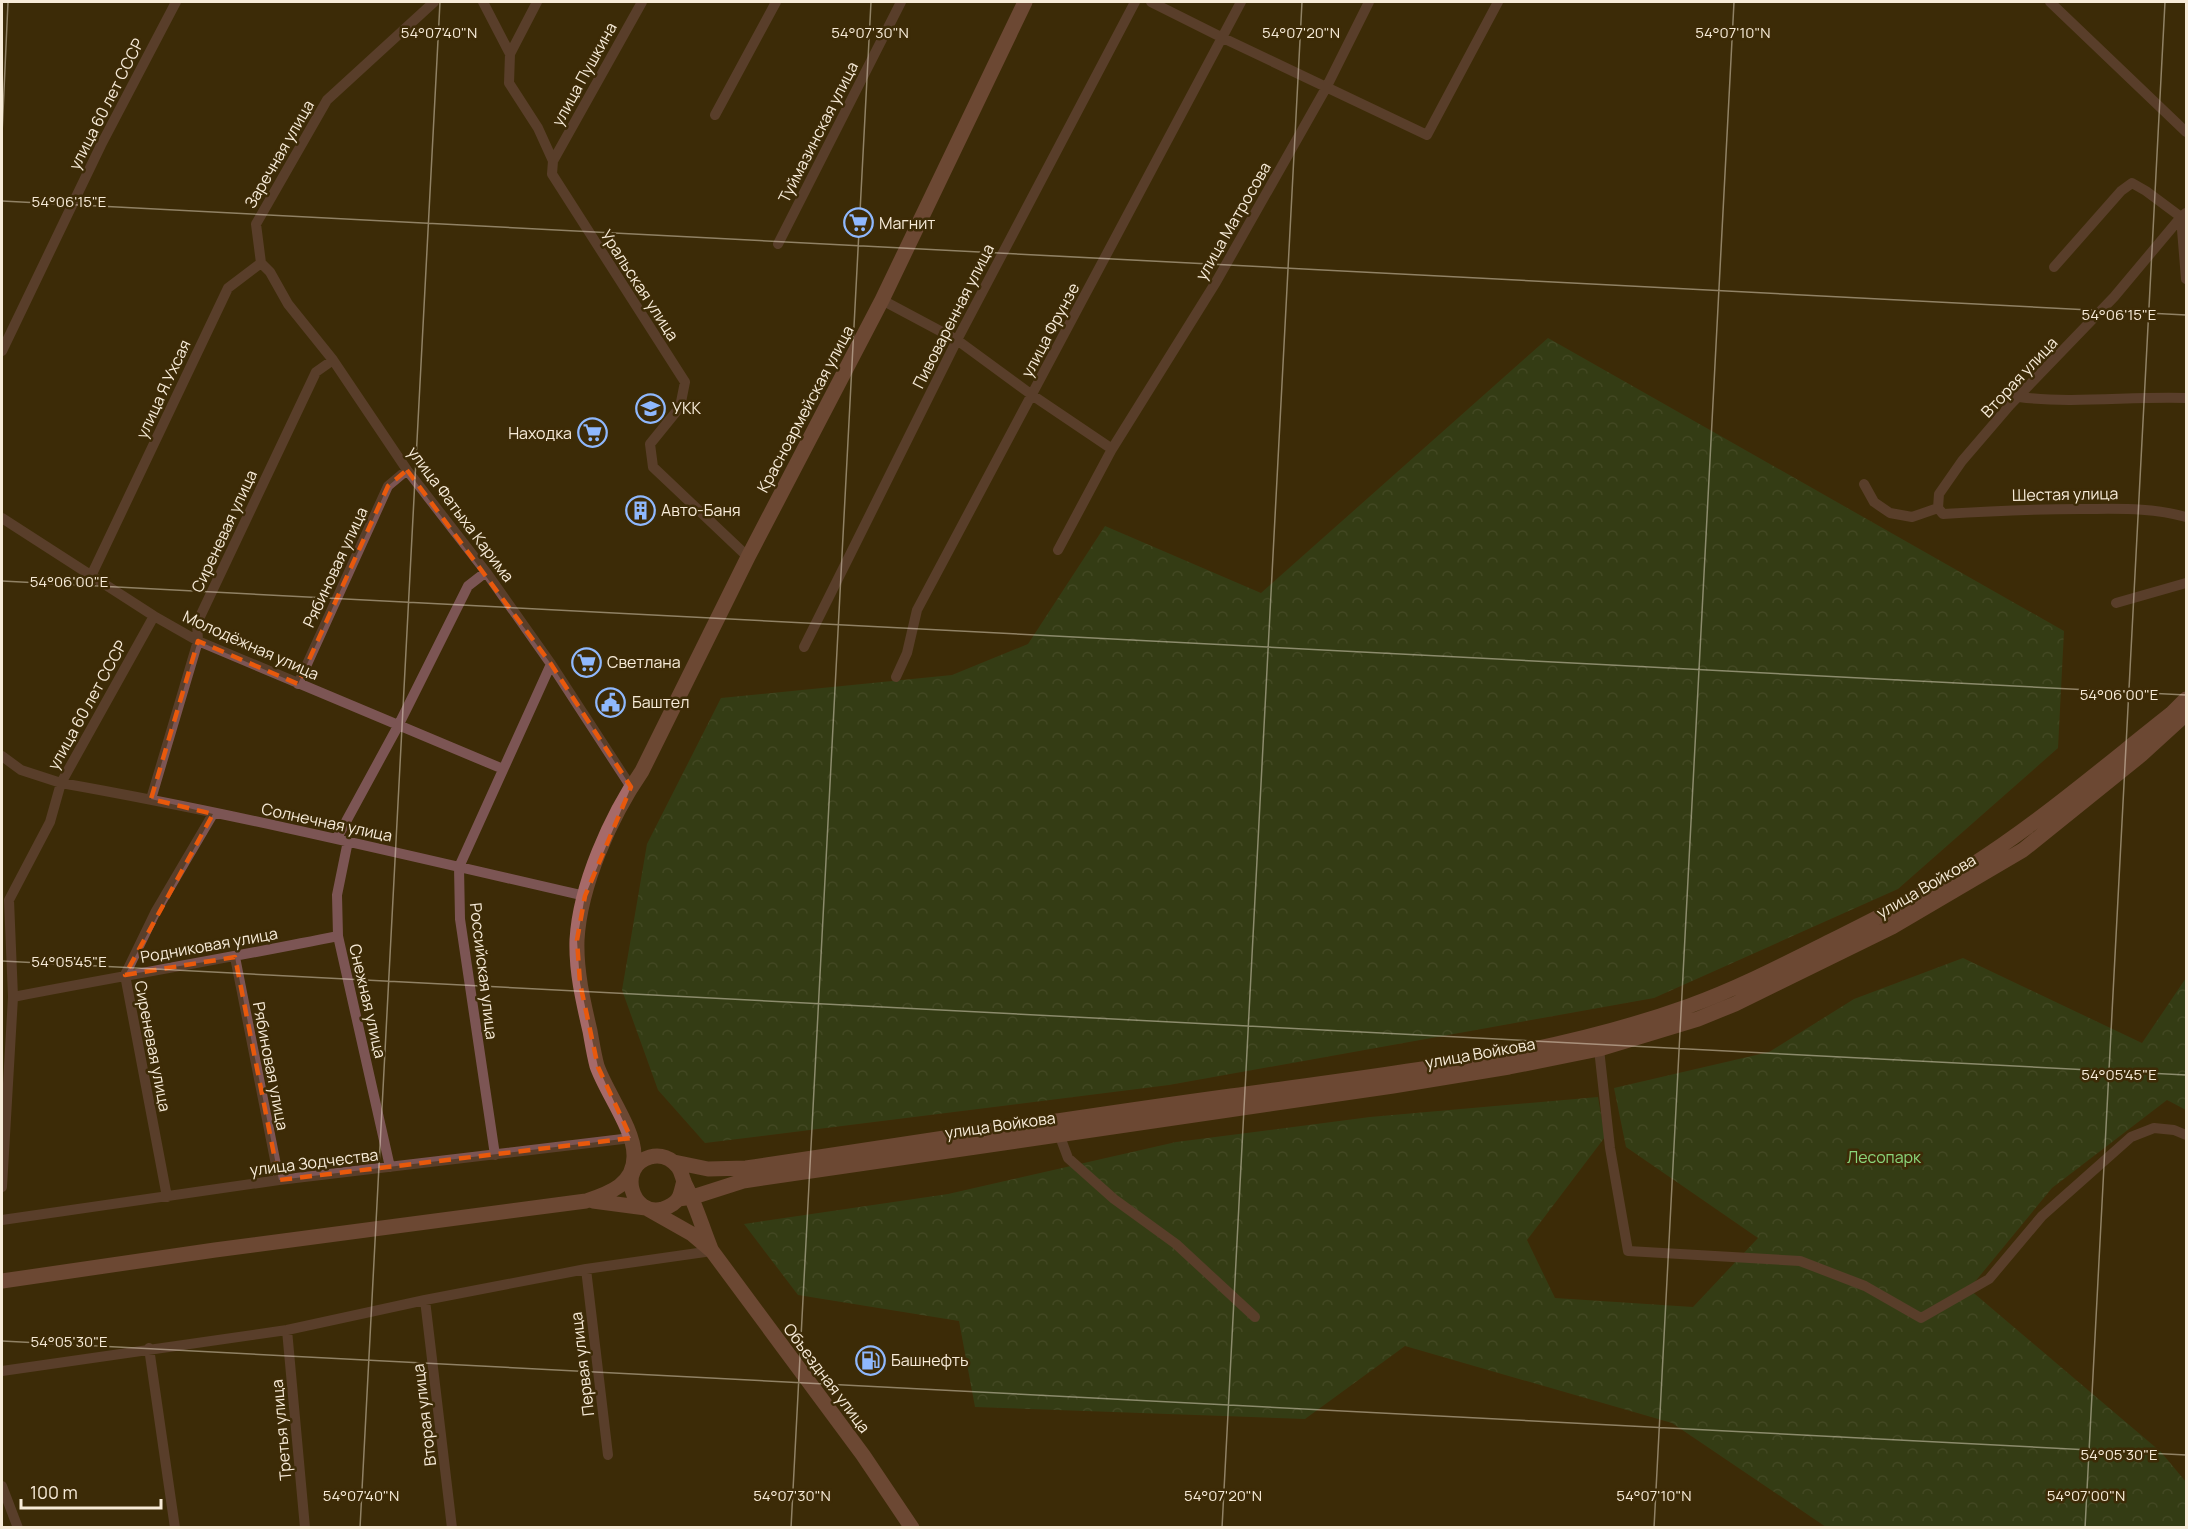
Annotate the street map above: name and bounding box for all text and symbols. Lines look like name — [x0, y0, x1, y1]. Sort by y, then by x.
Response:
street label: улица Пушкина — [546, 18, 622, 130]
text: 54°07'40"N — [401, 22, 477, 43]
text: 54°07'30"N — [831, 22, 909, 43]
text: 54°07'20"N — [1262, 22, 1340, 43]
text: 54°07'10"N — [1695, 22, 1771, 43]
street label: улица 60 лет СССР — [63, 34, 149, 174]
street label: Туймазинская улица — [773, 58, 863, 206]
street label: Заречная улица — [239, 96, 319, 212]
street label: улица Матросова — [1190, 158, 1276, 284]
text: 54°06'15"E — [32, 191, 106, 212]
supermarket icon: Магнит — [842, 207, 874, 239]
place label: Магнит — [879, 212, 935, 234]
street label: Уральская улица — [596, 225, 684, 345]
street label: Пивоваренная улица — [907, 240, 999, 392]
street label: улица Фрунзе — [1016, 279, 1084, 381]
text: 54°06'15"E — [2082, 304, 2156, 325]
street label: Красноармейская улица — [752, 322, 858, 496]
street label: Вторая улица — [1976, 332, 2062, 422]
street label: улица Я.Ухсая — [130, 336, 196, 442]
school or university icon: УКК — [635, 392, 667, 424]
place label: УКК — [672, 397, 701, 419]
supermarket icon: Находка — [577, 417, 609, 449]
place label: Находка — [508, 422, 572, 444]
street label: улица Фатыха Карима — [403, 442, 519, 586]
street label: Сиреневая улица — [186, 466, 262, 596]
street label: Шестая улица — [2012, 482, 2118, 506]
building icon: Авто-Баня — [624, 494, 656, 526]
place label: Авто-Баня — [661, 499, 741, 521]
street label: Рябиновая улица — [297, 503, 373, 631]
text: 54°06'00"E — [30, 571, 108, 592]
street label: Молодёжная улица — [179, 605, 323, 685]
street label: улица 60 лет СССР — [42, 636, 132, 774]
supermarket icon: Светлана — [570, 646, 602, 678]
place label: Светлана — [607, 651, 681, 673]
text: 54°06'00"E — [2080, 684, 2158, 705]
public building icon: Баштел — [595, 686, 627, 718]
place label: Баштел — [632, 691, 689, 713]
street label: Солнечная улица — [260, 797, 394, 847]
street label: улица Войкова — [1872, 849, 1980, 923]
street label: Российская улица — [465, 901, 503, 1041]
street label: Родниковая улица — [139, 922, 279, 968]
street label: Снежная улица — [344, 942, 392, 1060]
text: 54°05'45"E — [31, 951, 107, 972]
street label: Сиреневая улица — [130, 979, 176, 1113]
street label: Рябиновая улица — [248, 1000, 294, 1132]
street label: улица Войкова — [1423, 1032, 1537, 1074]
text: 54°05'45"E — [2081, 1064, 2157, 1085]
street label: улица Войкова — [943, 1106, 1057, 1144]
street label: улица Зодчества — [249, 1143, 379, 1181]
park label: Лесопарк — [1847, 1146, 1922, 1168]
street label: Первая улица — [565, 1311, 599, 1417]
street label: Объездная улица — [778, 1319, 876, 1437]
text: 54°05'30"E — [30, 1331, 108, 1352]
fuel station icon: Башнефть — [854, 1344, 886, 1376]
place label: Башнефть — [891, 1349, 968, 1371]
street label: Вторая улица — [407, 1363, 441, 1467]
street label: Третья улица — [266, 1379, 296, 1481]
text: 54°05'30"E — [2080, 1444, 2158, 1465]
scale bar — [21, 1472, 160, 1510]
text: 100 m — [30, 1480, 78, 1504]
text: 54°07'40"N — [323, 1485, 399, 1506]
text: 54°07'30"N — [753, 1485, 831, 1506]
text: 54°07'20"N — [1184, 1485, 1262, 1506]
text: 54°07'10"N — [1616, 1485, 1692, 1506]
text: 54°07'00"N — [2047, 1485, 2125, 1506]

